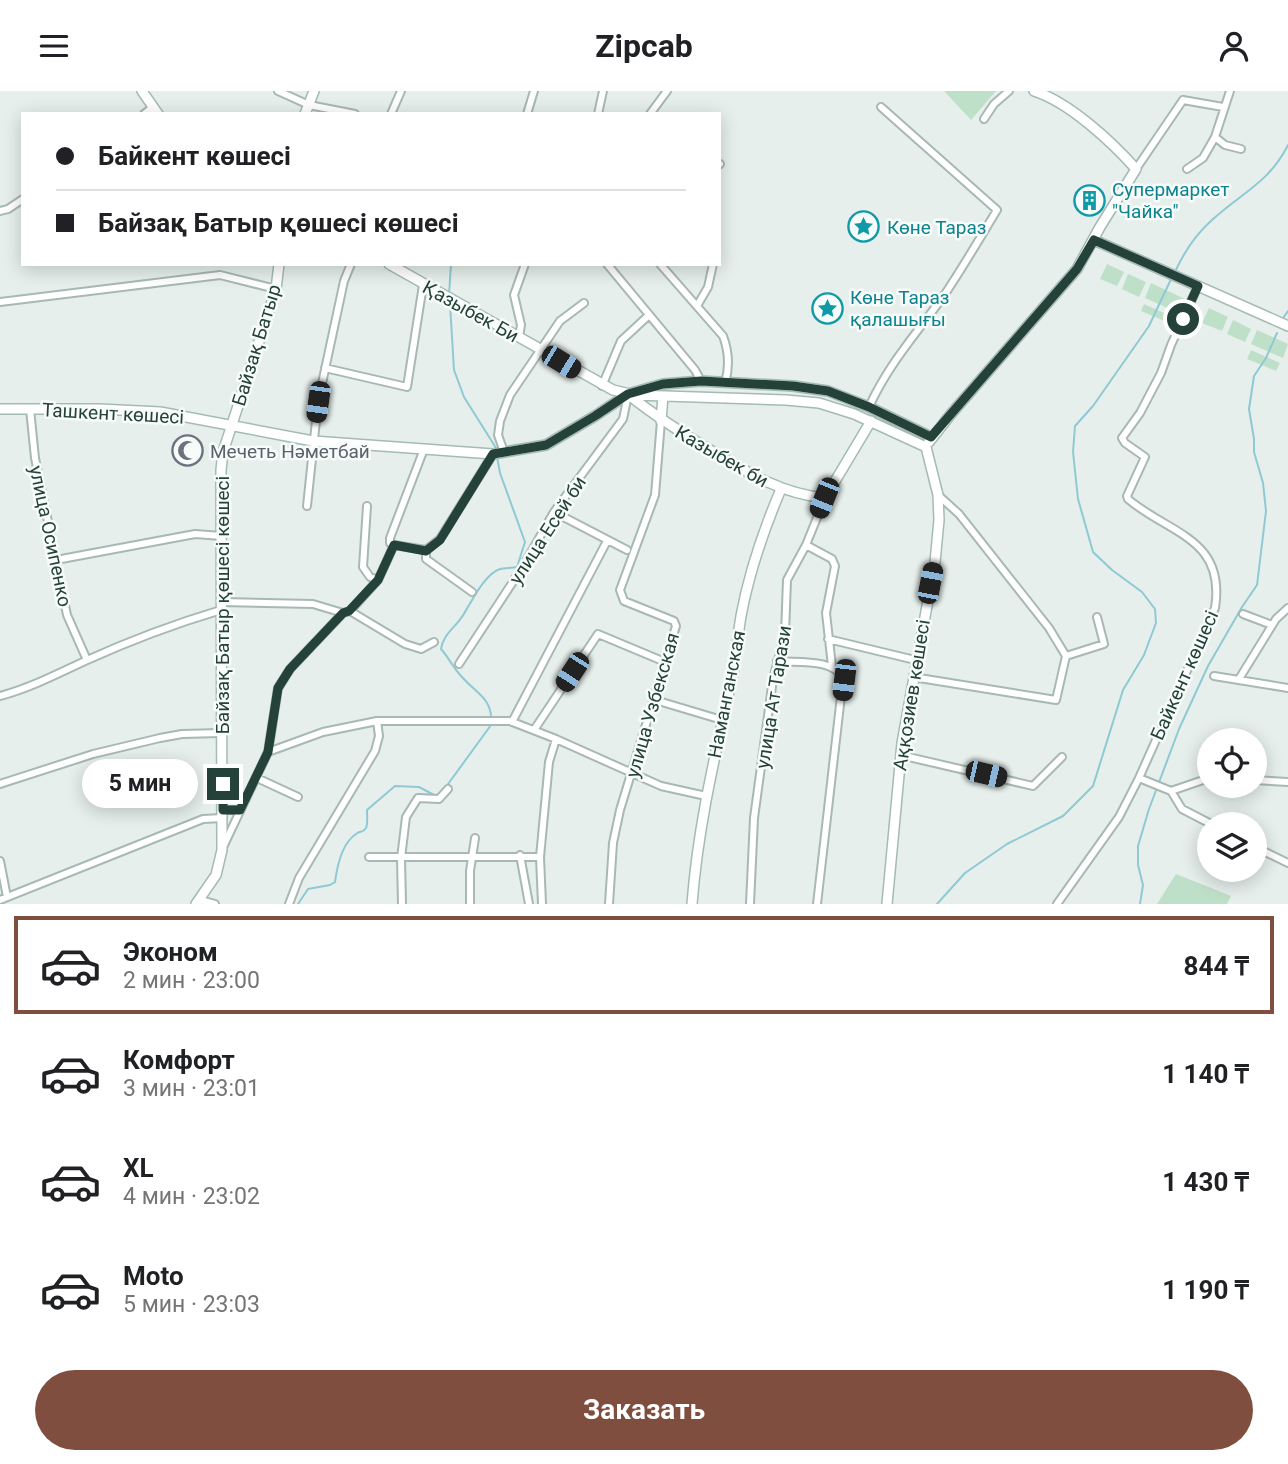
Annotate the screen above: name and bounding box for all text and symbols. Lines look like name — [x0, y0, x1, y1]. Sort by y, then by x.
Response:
icon: menu — [35, 27, 73, 65]
text: Zipcab — [595, 27, 693, 65]
icon: person — [1215, 27, 1253, 65]
text: Байкент көшесі — [98, 141, 291, 171]
place label: Супермаркет "Чайка" — [1112, 178, 1229, 223]
building icon: Супермаркет "Чайка" — [1072, 183, 1106, 217]
text: Байзақ Батыр қөшесі көшесі — [98, 208, 459, 238]
place icon: Көне Тараз — [847, 210, 881, 244]
place label: Көне Тараз — [887, 216, 986, 239]
street label: Қазыбек Би — [419, 276, 523, 347]
street label: Байзақ Батыр — [227, 282, 286, 409]
place label: Көне Тараз қалашығы — [850, 286, 949, 331]
place icon: Көне Тараз қалашығы — [810, 291, 844, 325]
route start — [1167, 303, 1199, 335]
car — [538, 342, 585, 382]
car — [305, 380, 332, 424]
street label: Ташкент көшесі — [42, 398, 184, 429]
street label: Казыбек би — [671, 421, 772, 492]
mosque icon: Мечеть Нәметбай — [170, 434, 204, 468]
place label: Мечеть Нәметбай — [210, 440, 370, 463]
street label: улица Осипенко — [24, 463, 77, 609]
street label: улица Есей би — [504, 472, 591, 589]
car — [807, 475, 842, 521]
street label: Байзақ Батыр қөшесі көшесі — [211, 476, 234, 734]
car — [916, 560, 945, 606]
street label: Байкент көшесі — [1146, 607, 1223, 743]
street label: Аққозиев көшесі — [888, 618, 935, 772]
street label: улица Ат Тарази — [751, 624, 796, 770]
street label: Наманганская — [703, 628, 750, 760]
street label: улица Узбекская — [621, 630, 684, 780]
car — [552, 649, 593, 695]
car — [832, 658, 857, 702]
map controls — [1197, 728, 1267, 882]
button: locate — [1197, 728, 1267, 798]
callout: 5 мин — [83, 759, 198, 809]
car — [964, 759, 1009, 789]
route end — [207, 768, 239, 800]
text: 5 мин — [109, 770, 171, 797]
button: layers — [1197, 812, 1267, 882]
icon: car — [39, 934, 102, 997]
text: Эконом — [123, 937, 218, 967]
text: 844 ₸ — [1184, 951, 1249, 981]
text: 2 мин · 23:00 — [123, 967, 260, 994]
icon: car — [39, 1042, 102, 1105]
text: Комфорт — [123, 1045, 235, 1075]
text: 1 140 ₸ — [1162, 1059, 1249, 1089]
text: 3 мин · 23:01 — [123, 1075, 260, 1102]
icon: car — [39, 1150, 102, 1213]
text: XL — [123, 1153, 154, 1183]
text: 1 430 ₸ — [1162, 1167, 1249, 1197]
text: 4 мин · 23:02 — [123, 1183, 260, 1210]
icon: car — [39, 1258, 102, 1321]
text: Moto — [123, 1261, 184, 1291]
text: 1 190 ₸ — [1162, 1275, 1249, 1305]
text: 5 мин · 23:03 — [123, 1291, 260, 1318]
button: Заказать — [35, 1370, 1253, 1450]

